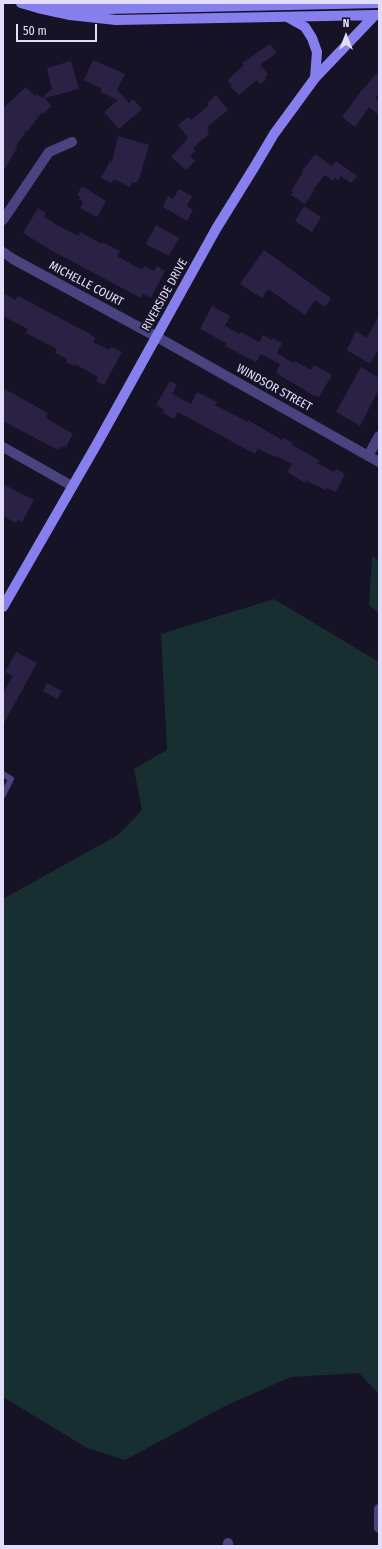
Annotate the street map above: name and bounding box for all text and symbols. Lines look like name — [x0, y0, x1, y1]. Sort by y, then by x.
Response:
scale bar — [18, 16, 99, 42]
north arrow — [326, 16, 366, 56]
text: N — [343, 17, 349, 30]
text: 50 m — [23, 24, 47, 38]
street label: RIVERSIDE DRIVE — [139, 256, 191, 334]
street label: MICHELLE COURT — [46, 258, 126, 310]
street label: WINDSOR STREET — [234, 361, 314, 415]

